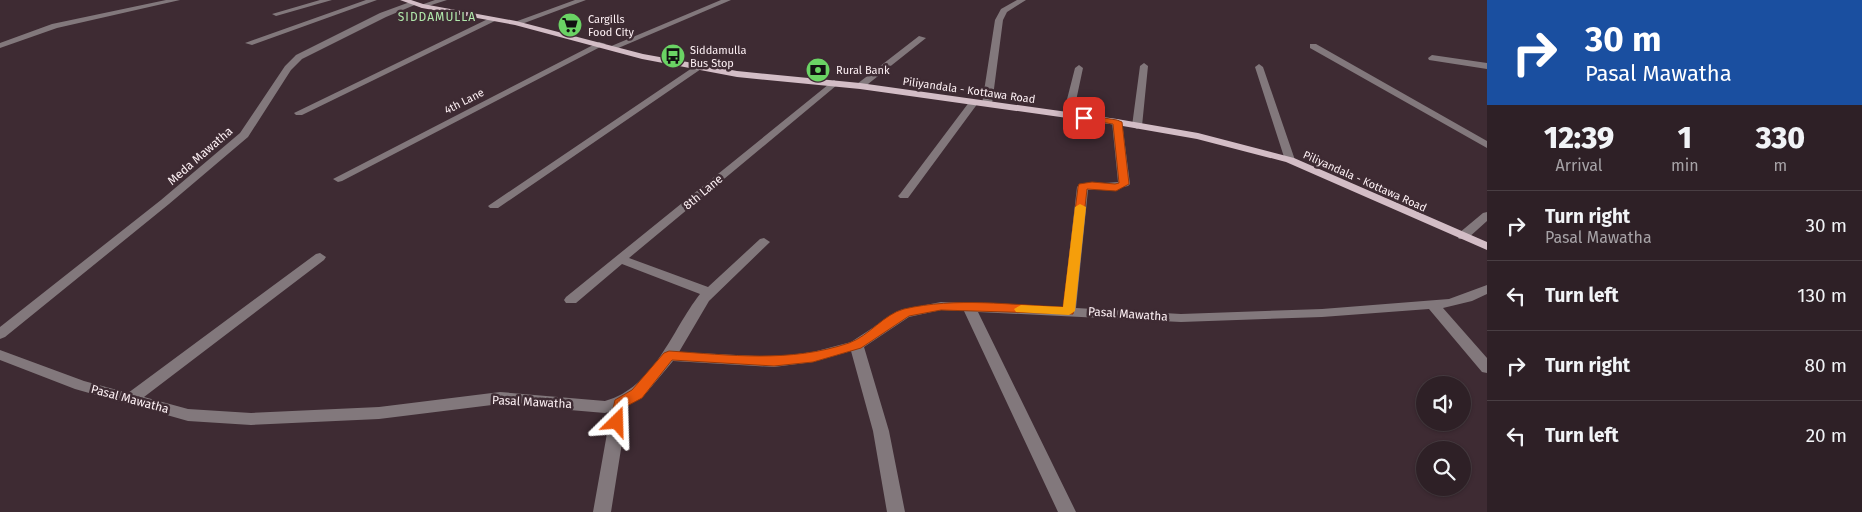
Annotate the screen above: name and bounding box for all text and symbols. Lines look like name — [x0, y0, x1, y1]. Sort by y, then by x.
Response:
district label: SIDDAMULLA — [398, 10, 476, 24]
supermarket icon: Cargills Food City — [557, 12, 583, 38]
place label: Cargills Food City — [588, 13, 635, 39]
text: 30 m — [1585, 18, 1662, 60]
icon: right — [1502, 20, 1567, 85]
bus stop icon: Siddamulla Bus Stop — [660, 43, 686, 69]
place label: Siddamulla Bus Stop — [690, 44, 746, 70]
bank icon: Rural Bank — [805, 57, 831, 83]
text: Pasal Mawatha — [1585, 60, 1732, 87]
place label: Rural Bank — [836, 64, 890, 77]
street label: Piliyandala - Kottawa Road — [902, 75, 1036, 106]
street label: 4th Lane — [442, 86, 486, 117]
pin — [1063, 97, 1105, 139]
icon: arrive — [1070, 104, 1098, 132]
text: 12:39 — [1544, 120, 1614, 156]
text: 1 — [1678, 120, 1692, 156]
text: 330 — [1756, 120, 1805, 156]
street label: Meda Mawatha — [165, 124, 235, 188]
street label: Piliyandala - Kottawa Road — [1301, 148, 1429, 215]
text: Arrival — [1556, 156, 1603, 175]
text: min — [1671, 156, 1699, 175]
text: m — [1773, 156, 1787, 175]
street label: 8th Lane — [680, 171, 726, 213]
text: Turn right — [1545, 205, 1630, 228]
icon: right — [1502, 212, 1530, 240]
text: 30 m — [1806, 214, 1847, 237]
text: Pasal Mawatha — [1545, 228, 1652, 247]
icon: left — [1502, 282, 1530, 310]
text: Turn left — [1545, 284, 1619, 307]
text: 130 m — [1797, 284, 1847, 307]
street label: Pasal Mawatha — [1088, 304, 1168, 324]
icon: right — [1502, 352, 1530, 380]
text: Turn right — [1545, 354, 1630, 377]
text: 80 m — [1805, 354, 1847, 377]
map controls — [1416, 376, 1471, 496]
button: sound — [1416, 376, 1471, 431]
street label: Pasal Mawatha — [90, 382, 170, 416]
street label: Pasal Mawatha — [492, 393, 572, 411]
position arrow — [590, 395, 642, 447]
icon: left — [1502, 422, 1530, 450]
text: Turn left — [1545, 424, 1619, 447]
text: 20 m — [1806, 424, 1847, 447]
button: search — [1416, 441, 1471, 496]

